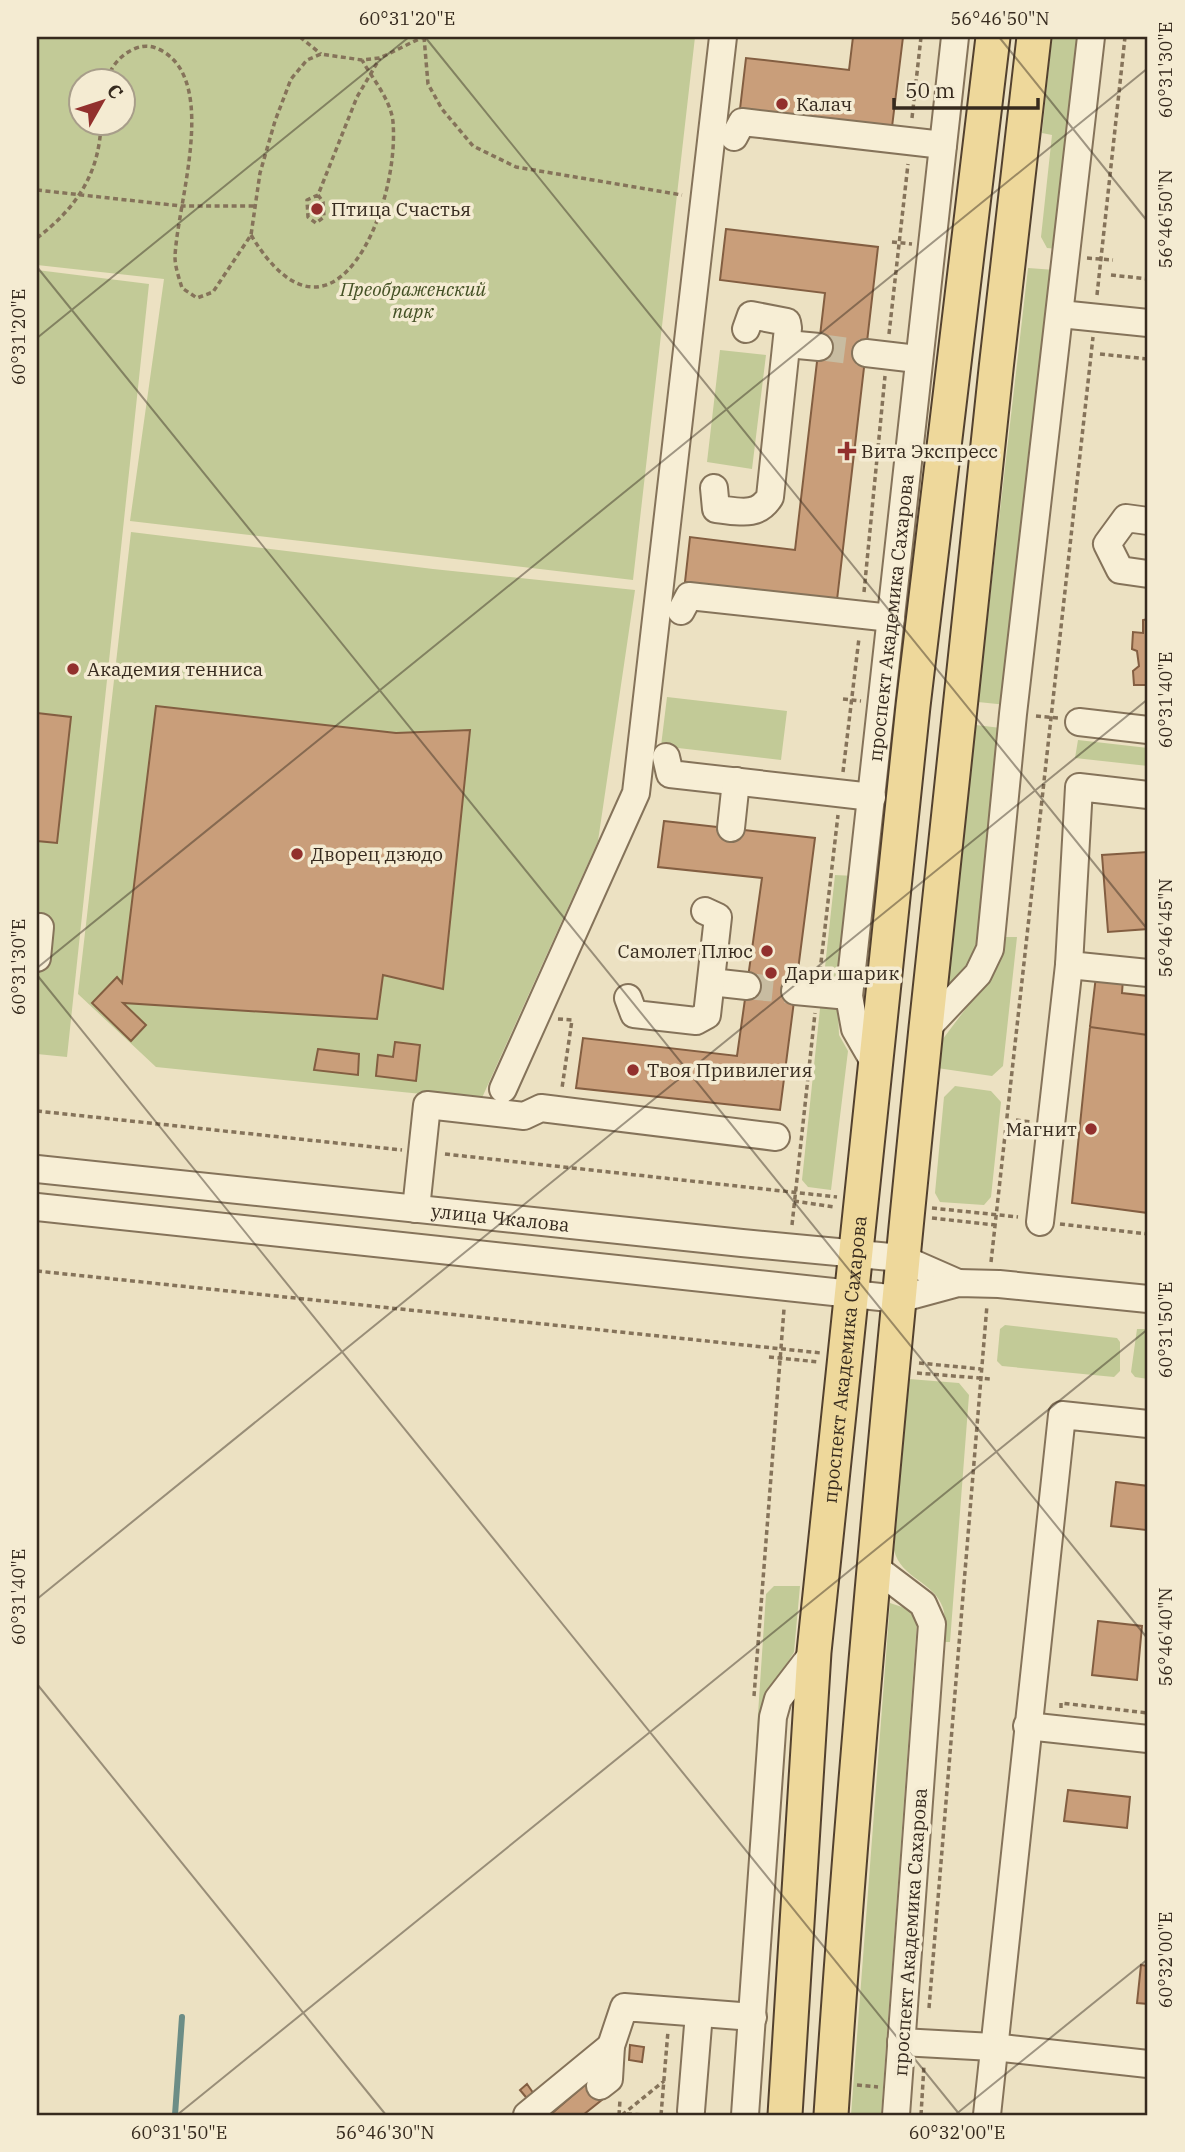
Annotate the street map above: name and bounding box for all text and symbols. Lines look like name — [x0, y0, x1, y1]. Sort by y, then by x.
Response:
text: 60°31'20"E — [359, 7, 455, 30]
text: 56°46'50"N — [951, 7, 1050, 30]
text: 60°31'30"E — [1154, 22, 1177, 118]
north arrow — [66, 66, 136, 136]
scale bar — [894, 66, 1038, 110]
text: 50 m — [905, 76, 955, 104]
text: С — [102, 79, 129, 104]
place label: Калач — [796, 92, 852, 116]
marker: Калач — [774, 96, 790, 112]
text: 56°46'50"N — [1154, 170, 1177, 269]
place label: Птица Счастья — [331, 197, 471, 221]
marker: Птица Счастья — [309, 201, 325, 217]
park label: Преображенский парк — [339, 277, 486, 323]
text: 60°31'20"E — [7, 289, 30, 385]
place label: Вита Экспресс — [861, 439, 998, 463]
marker: Вита Экспресс — [839, 443, 855, 459]
street label: проспект Академика Сахарова — [863, 473, 919, 763]
text: 60°31'40"E — [1154, 652, 1177, 748]
place label: Академия тенниса — [87, 657, 263, 681]
marker: Академия тенниса — [65, 661, 81, 677]
place label: Дворец дзюдо — [311, 842, 443, 866]
marker: Дворец дзюдо — [289, 846, 305, 862]
text: 56°46'45"N — [1154, 879, 1177, 978]
text: 60°31'30"E — [7, 919, 30, 1015]
place label: Самолет Плюс — [617, 939, 753, 963]
marker: Самолет Плюс — [759, 943, 775, 959]
place label: Дари шарик — [785, 961, 899, 985]
marker: Дари шарик — [763, 965, 779, 981]
place label: Твоя Привилегия — [647, 1058, 813, 1082]
marker: Твоя Привилегия — [625, 1062, 641, 1078]
place label: Магнит — [1006, 1117, 1077, 1141]
marker: Магнит — [1083, 1121, 1099, 1137]
street label: улица Чкалова — [430, 1198, 571, 1237]
street label: проспект Академика Сахарова — [818, 1214, 872, 1505]
text: 60°31'50"E — [1154, 1282, 1177, 1378]
text: 60°31'40"E — [7, 1549, 30, 1645]
text: 56°46'40"N — [1154, 1588, 1177, 1687]
street label: проспект Академика Сахарова — [888, 1787, 932, 2077]
text: 60°32'00"E — [1154, 1912, 1177, 2008]
text: 60°31'50"E — [131, 2121, 227, 2144]
text: 56°46'30"N — [336, 2121, 435, 2144]
text: 60°32'00"E — [909, 2121, 1005, 2144]

